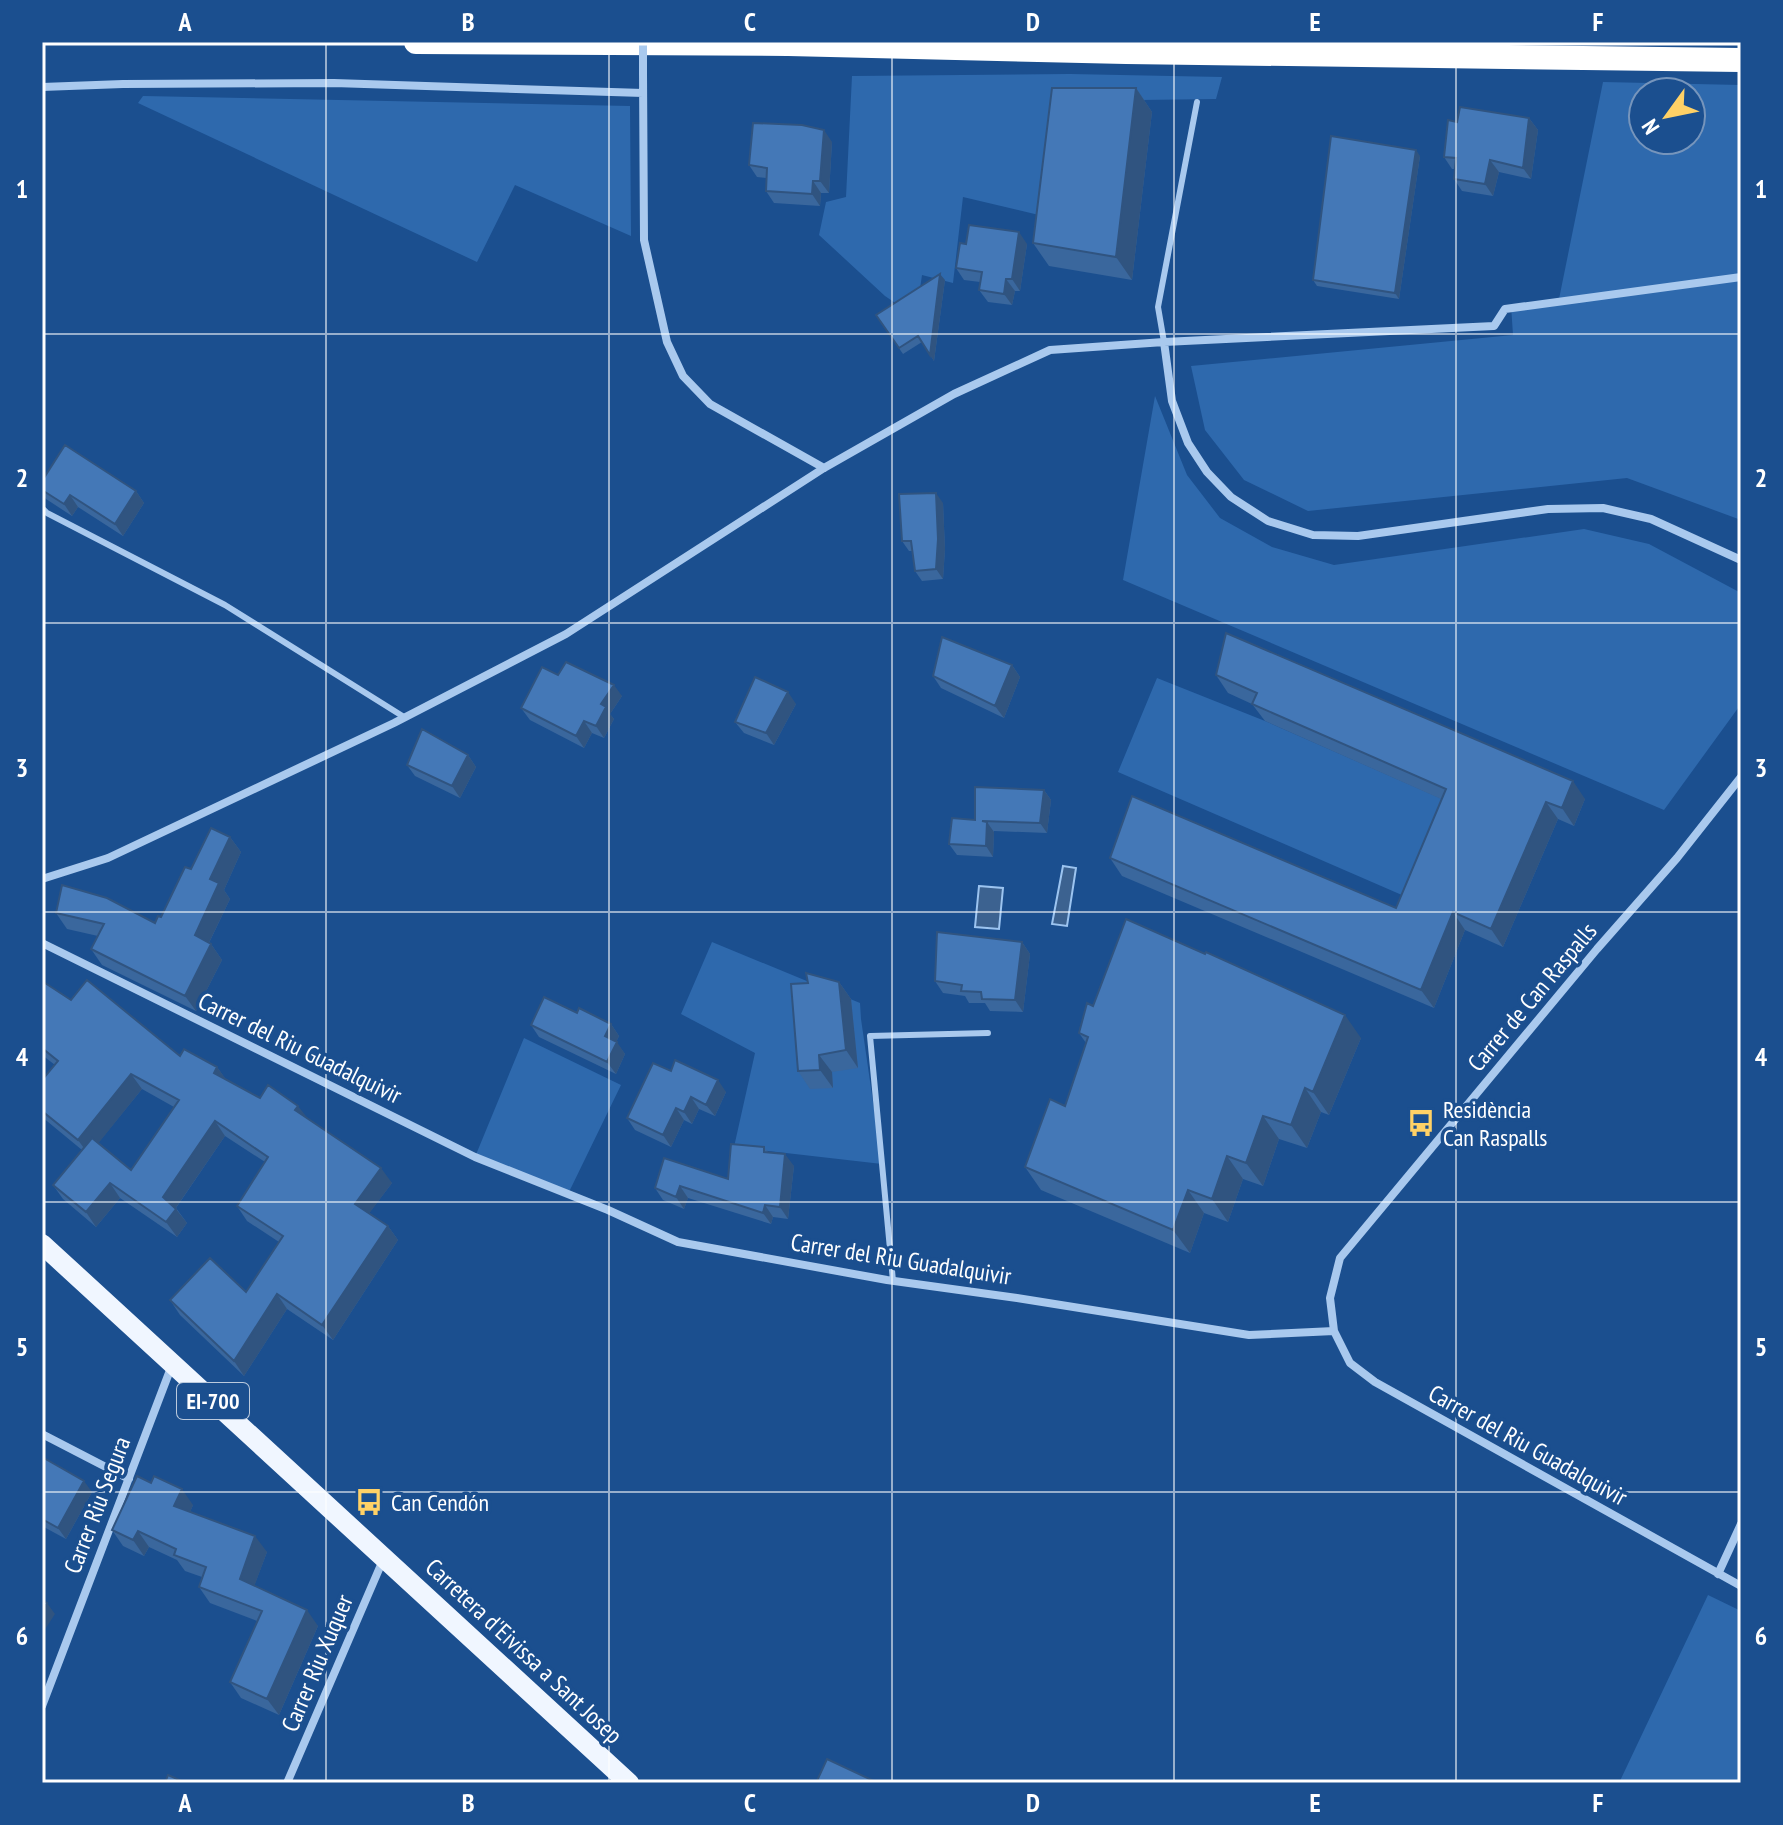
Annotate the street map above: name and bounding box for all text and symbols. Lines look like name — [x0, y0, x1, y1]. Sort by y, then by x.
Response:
text: A — [177, 5, 192, 38]
text: B — [462, 5, 475, 38]
text: C — [744, 5, 756, 38]
text: D — [1026, 5, 1040, 38]
text: E — [1309, 5, 1321, 38]
text: F — [1593, 5, 1604, 38]
north arrow — [1627, 76, 1707, 156]
text: N — [1635, 114, 1665, 140]
text: 1 — [16, 172, 28, 205]
text: 1 — [1755, 172, 1767, 205]
text: 2 — [16, 461, 28, 494]
text: 2 — [1755, 461, 1767, 494]
text: 3 — [16, 751, 28, 784]
text: 3 — [1755, 751, 1767, 784]
street label: Carrer de Can Raspalls — [1461, 916, 1603, 1078]
street label: Carrer del Riu Guadalquivir — [193, 985, 407, 1111]
text: 4 — [16, 1040, 29, 1073]
text: 4 — [1755, 1040, 1768, 1073]
place label: Residència Can Raspalls — [1443, 1094, 1547, 1153]
bus stop icon: Residència Can Raspalls — [1406, 1108, 1436, 1138]
street label: Carrer del Riu Guadalquivir — [789, 1226, 1014, 1292]
text: 5 — [16, 1330, 28, 1363]
text: 5 — [1755, 1330, 1767, 1363]
street label: Carrer del Riu Guadalquivir — [1423, 1377, 1633, 1513]
road number: EI-700 — [177, 1383, 249, 1419]
street label: Carrer Riu Segura — [57, 1432, 137, 1578]
bus stop icon: Can Cendón — [354, 1487, 384, 1517]
place label: Can Cendón — [391, 1487, 489, 1518]
street label: Carretera d'Eivissa a Sant Josep — [419, 1552, 629, 1750]
street label: Carrer Riu Xuquer — [274, 1589, 360, 1736]
text: 6 — [16, 1619, 28, 1652]
text: 6 — [1755, 1619, 1767, 1652]
text: A — [177, 1786, 192, 1819]
text: B — [462, 1786, 475, 1819]
text: C — [744, 1786, 756, 1819]
text: D — [1026, 1786, 1040, 1819]
text: E — [1309, 1786, 1321, 1819]
text: F — [1593, 1786, 1604, 1819]

